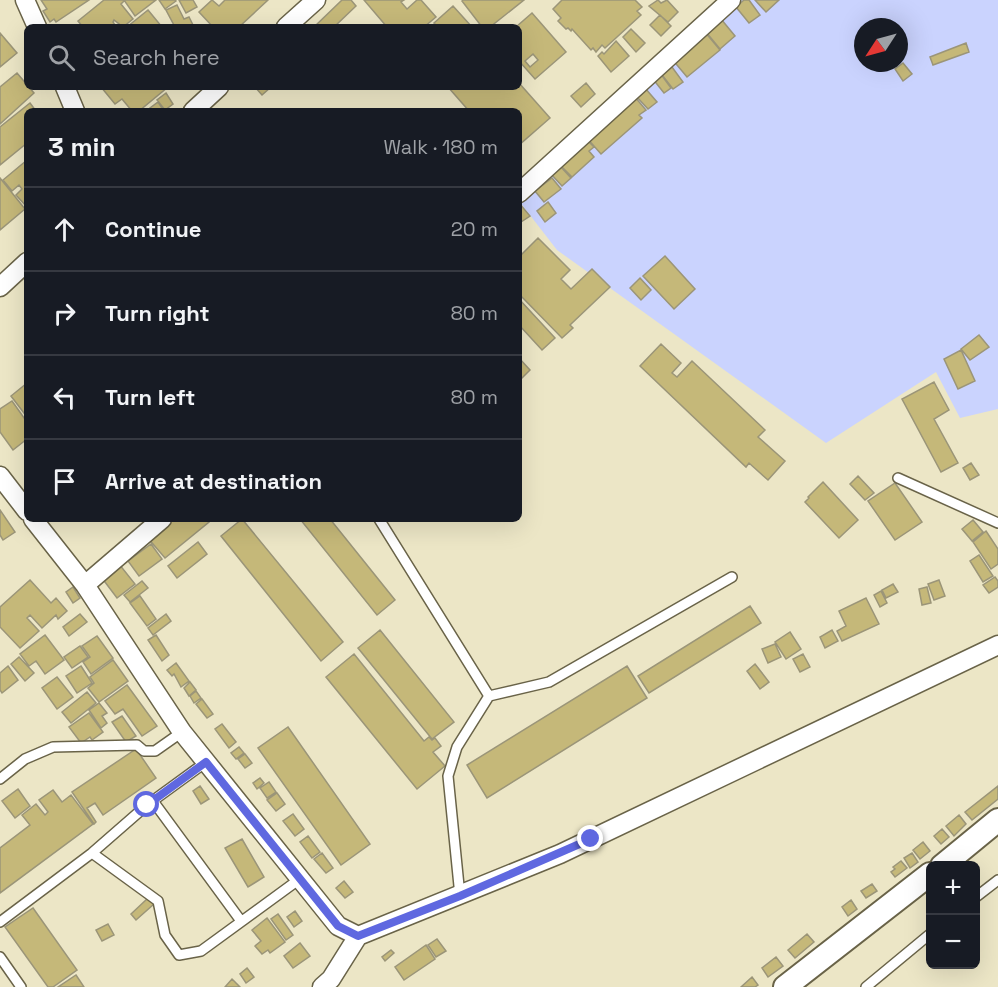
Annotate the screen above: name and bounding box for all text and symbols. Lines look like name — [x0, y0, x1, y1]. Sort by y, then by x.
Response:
north arrow — [854, 18, 908, 72]
search box — [24, 24, 522, 90]
icon: search — [45, 41, 78, 74]
text: Search here — [93, 43, 220, 71]
text: 3 min — [48, 130, 116, 164]
text: Walk · 180 m — [384, 134, 498, 160]
icon: ahead — [48, 213, 81, 246]
text: Continue — [105, 215, 201, 243]
text: 20 m — [451, 216, 498, 242]
icon: right — [48, 297, 81, 330]
text: Turn right — [105, 299, 210, 327]
text: 80 m — [450, 300, 498, 326]
icon: left — [48, 381, 81, 414]
text: Turn left — [105, 383, 195, 411]
text: 80 m — [450, 384, 498, 410]
icon: arrive — [48, 465, 81, 498]
text: Arrive at destination — [105, 467, 322, 495]
route start — [133, 791, 159, 817]
route end — [577, 825, 603, 851]
map controls — [926, 861, 980, 969]
button: + — [926, 861, 980, 915]
button: − — [926, 915, 980, 969]

